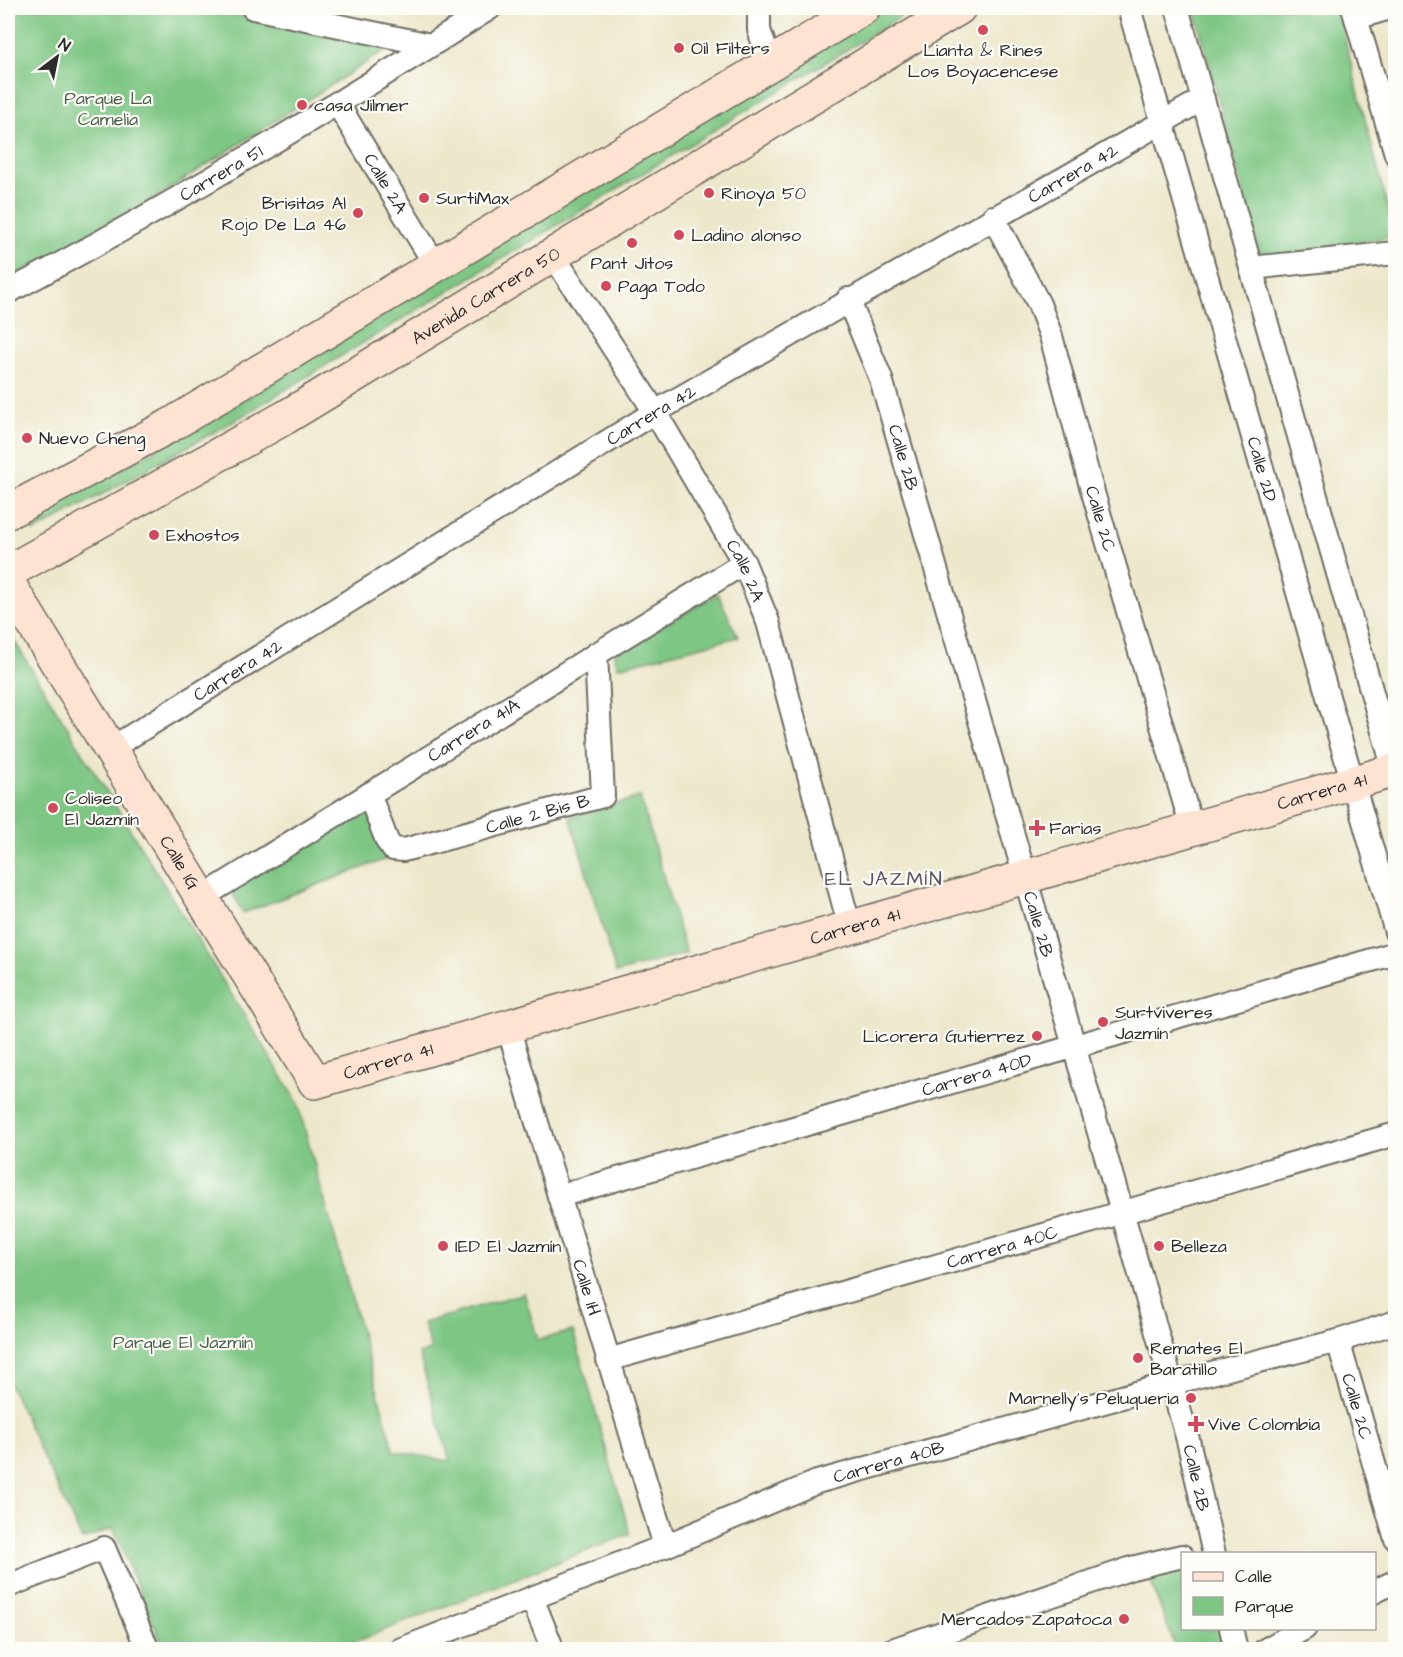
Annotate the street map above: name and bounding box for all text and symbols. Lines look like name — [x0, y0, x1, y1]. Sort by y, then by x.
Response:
marker: Lianta & Rines Los Boyacencese — [976, 23, 990, 37]
north arrow — [27, 27, 87, 87]
text: N — [54, 33, 75, 57]
place label: Oil Filters — [691, 36, 770, 61]
place label: Lianta & Rines Los Boyacencese — [908, 38, 1059, 85]
marker: Oil Filters — [672, 41, 686, 55]
park label: Parque La Camelia — [64, 86, 152, 132]
place label: casa Jilmer — [314, 93, 409, 118]
marker: casa Jilmer — [295, 98, 309, 112]
street label: Carrera 42 — [1023, 138, 1124, 210]
street label: Carrera 51 — [175, 139, 268, 208]
street label: Calle 2A — [357, 149, 414, 219]
place label: Rinoya 50 — [721, 181, 806, 207]
place label: SurtiMax — [436, 186, 510, 211]
marker: Rinoya 50 — [702, 186, 716, 200]
place label: Brisitas Al Rojo De La 46 — [222, 191, 346, 237]
marker: SurtiMax — [417, 191, 431, 205]
marker: Brisitas Al Rojo De La 46 — [351, 206, 365, 220]
place label: Ladino alonso — [691, 223, 801, 248]
marker: Ladino alonso — [672, 228, 686, 242]
marker: Pant Jitos — [625, 236, 639, 250]
street label: Avenida Carrera 50 — [407, 241, 565, 351]
place label: Pant Jitos — [591, 251, 673, 276]
place label: Paga Todo — [618, 274, 705, 300]
marker: Paga Todo — [599, 279, 613, 293]
street label: Carrera 42 — [602, 379, 702, 452]
street label: Calle 2B — [882, 421, 925, 494]
place label: Nuevo Cheng — [39, 426, 146, 452]
marker: Nuevo Cheng — [20, 431, 34, 445]
street label: Calle 2D — [1241, 434, 1283, 505]
street label: Calle 2C — [1079, 483, 1122, 555]
place label: Exhostos — [166, 523, 240, 548]
marker: Exhostos — [147, 528, 161, 542]
street label: Calle 2A — [720, 535, 771, 606]
street label: Carrera 42 — [189, 633, 288, 708]
street label: Carrera 41A — [423, 692, 525, 768]
street label: Carrera 41 — [1274, 767, 1370, 817]
place label: Coliseo El Jazmín — [65, 786, 139, 832]
street label: Calle 2 Bis B — [483, 788, 593, 840]
marker: Coliseo El Jazmín — [46, 801, 60, 815]
place label: Farias — [1049, 816, 1101, 841]
marker: Farias — [1030, 821, 1044, 835]
street label: Calle 1G — [153, 831, 206, 895]
district label: EL JAZMÍN — [825, 865, 943, 893]
street label: Calle 2B — [1017, 888, 1060, 960]
street label: Carrera 41 — [807, 902, 903, 951]
place label: Surtviveres Jazmín — [1115, 1000, 1213, 1046]
marker: Surtviveres Jazmín — [1096, 1015, 1110, 1029]
place label: Licorera Gutierrez — [862, 1024, 1025, 1049]
marker: Licorera Gutierrez — [1030, 1029, 1044, 1043]
street label: Carrera 41 — [340, 1037, 436, 1086]
street label: Carrera 40D — [919, 1047, 1035, 1103]
street label: Carrera 40C — [944, 1220, 1061, 1275]
place label: IED El Jazmín — [455, 1234, 561, 1259]
place label: Belleza — [1171, 1234, 1227, 1259]
marker: IED El Jazmín — [436, 1239, 450, 1253]
marker: Belleza — [1152, 1239, 1166, 1253]
street label: Calle 1H — [566, 1256, 607, 1319]
park label: Parque El Jazmín — [113, 1330, 253, 1355]
place label: Remates El Baratillo — [1150, 1336, 1243, 1382]
marker: Remates El Baratillo — [1131, 1351, 1145, 1365]
street label: Calle 2C — [1335, 1370, 1378, 1443]
place label: Marnelly's Peluqueria — [1008, 1386, 1179, 1412]
marker: Marnelly's Peluqueria — [1184, 1391, 1198, 1405]
place label: Vive Colombia — [1208, 1412, 1320, 1437]
marker: Vive Colombia — [1189, 1417, 1203, 1431]
street label: Carrera 40B — [830, 1435, 947, 1490]
street label: Calle 2B — [1176, 1442, 1216, 1514]
legend — [1181, 1552, 1376, 1630]
text: Calle — [1235, 1564, 1273, 1589]
text: Parque — [1235, 1594, 1294, 1619]
place label: Mercados Zapatoca — [941, 1607, 1112, 1632]
marker: Mercados Zapatoca — [1117, 1612, 1131, 1626]

